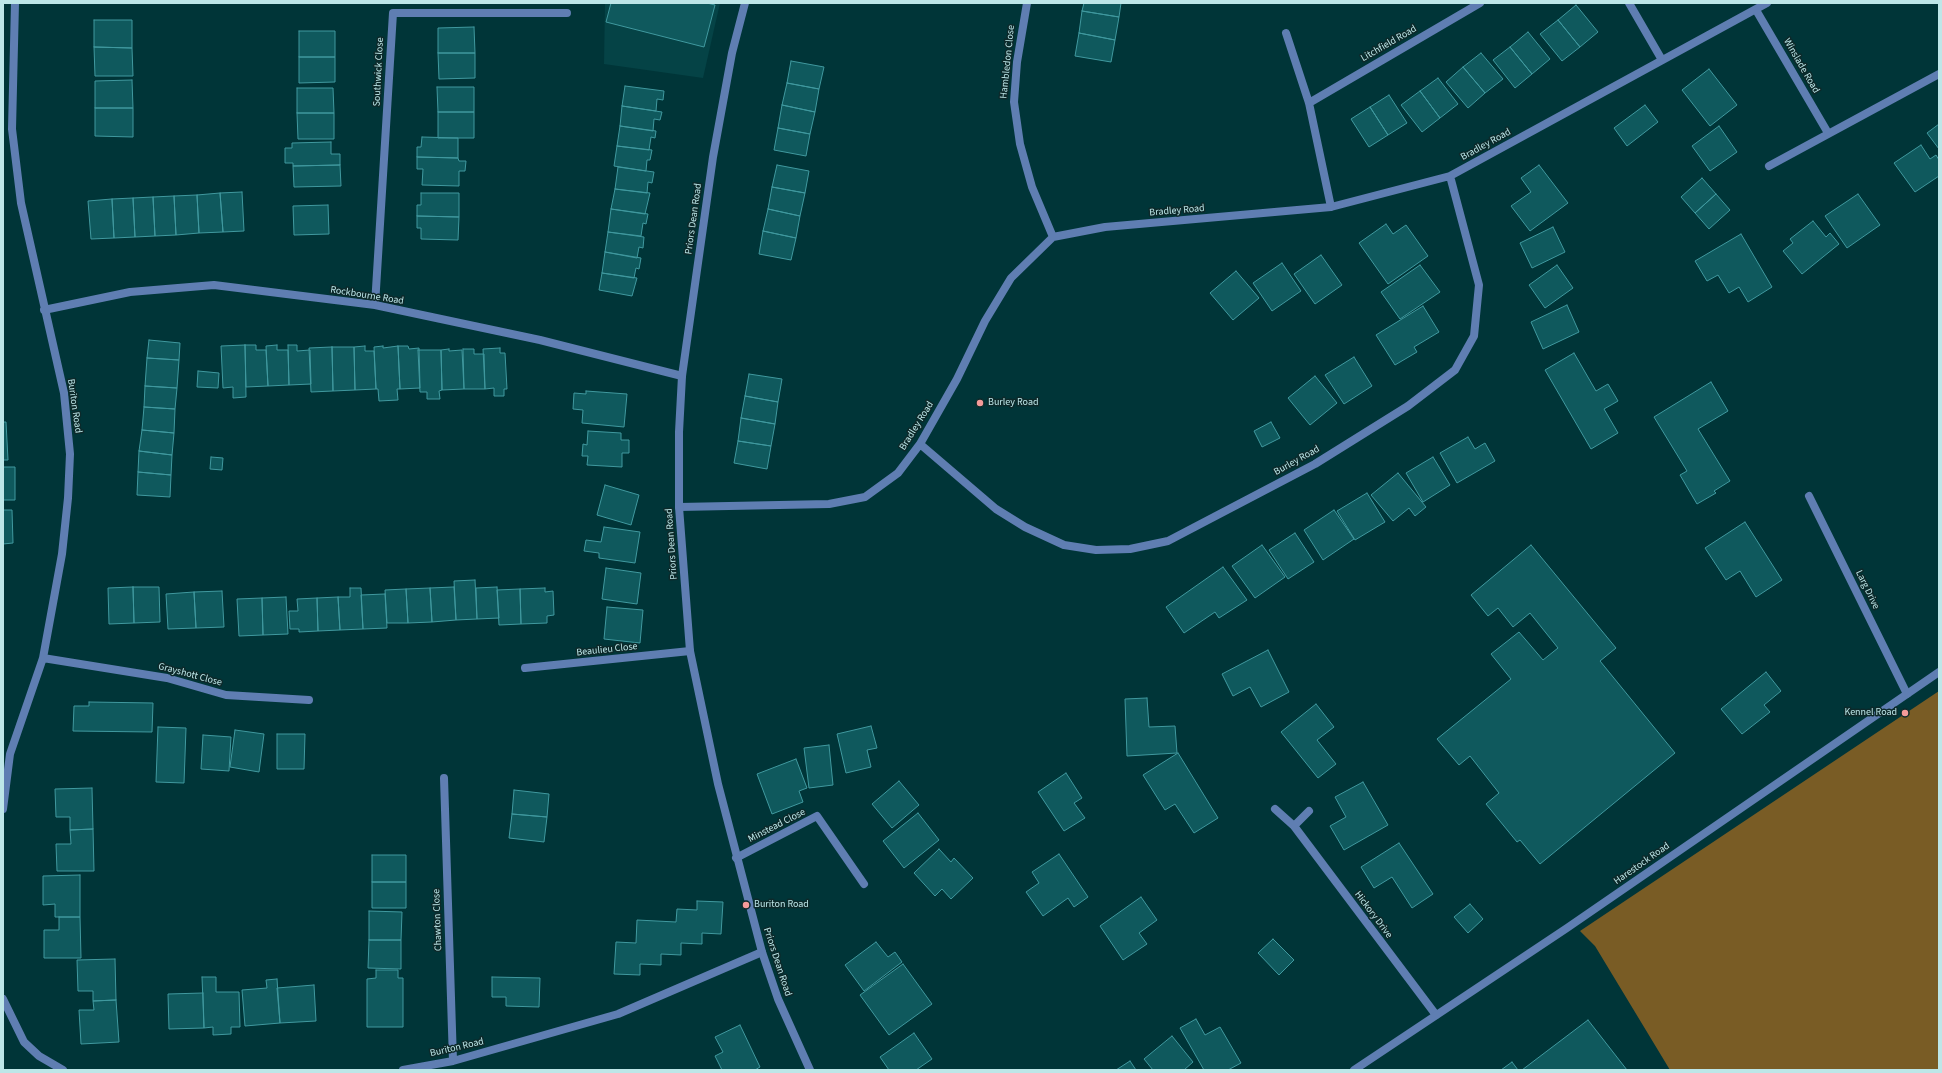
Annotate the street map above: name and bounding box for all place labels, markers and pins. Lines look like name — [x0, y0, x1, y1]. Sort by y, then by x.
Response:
place label: Burley Road — [988, 397, 1038, 409]
marker: Burley Road — [975, 398, 985, 408]
place label: Kennel Road — [1844, 707, 1897, 719]
marker: Kennel Road — [1900, 708, 1910, 718]
place label: Buriton Road — [754, 899, 809, 911]
marker: Buriton Road — [741, 900, 751, 910]

